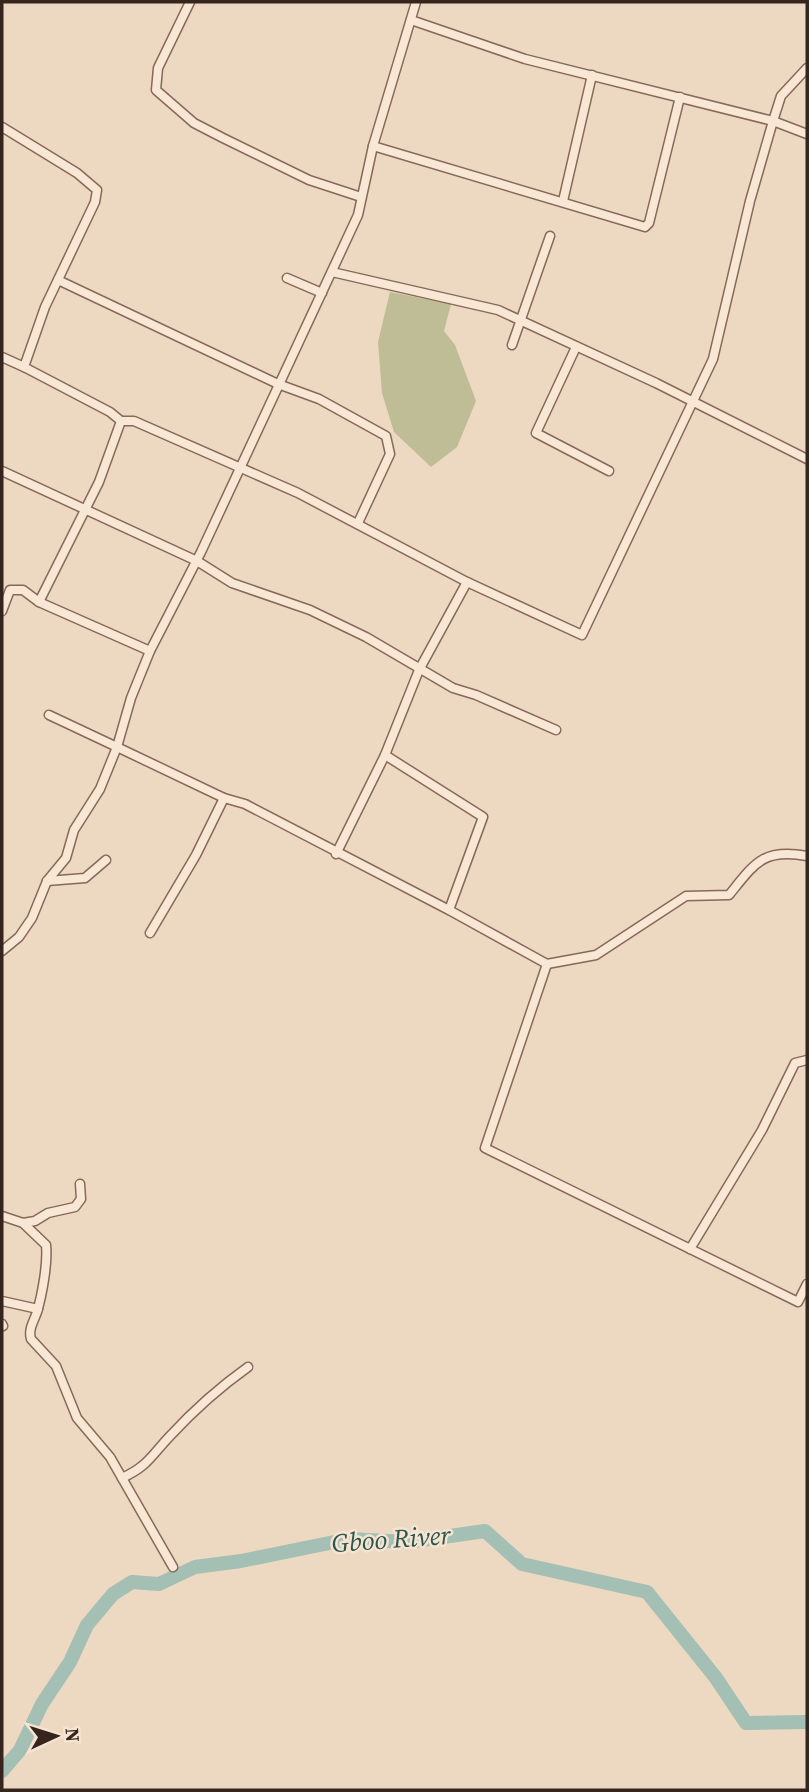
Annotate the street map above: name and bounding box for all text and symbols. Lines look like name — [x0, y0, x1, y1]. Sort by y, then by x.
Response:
water label: Gboo River — [330, 1517, 452, 1561]
north arrow — [21, 1701, 91, 1771]
text: N — [60, 1727, 86, 1743]

